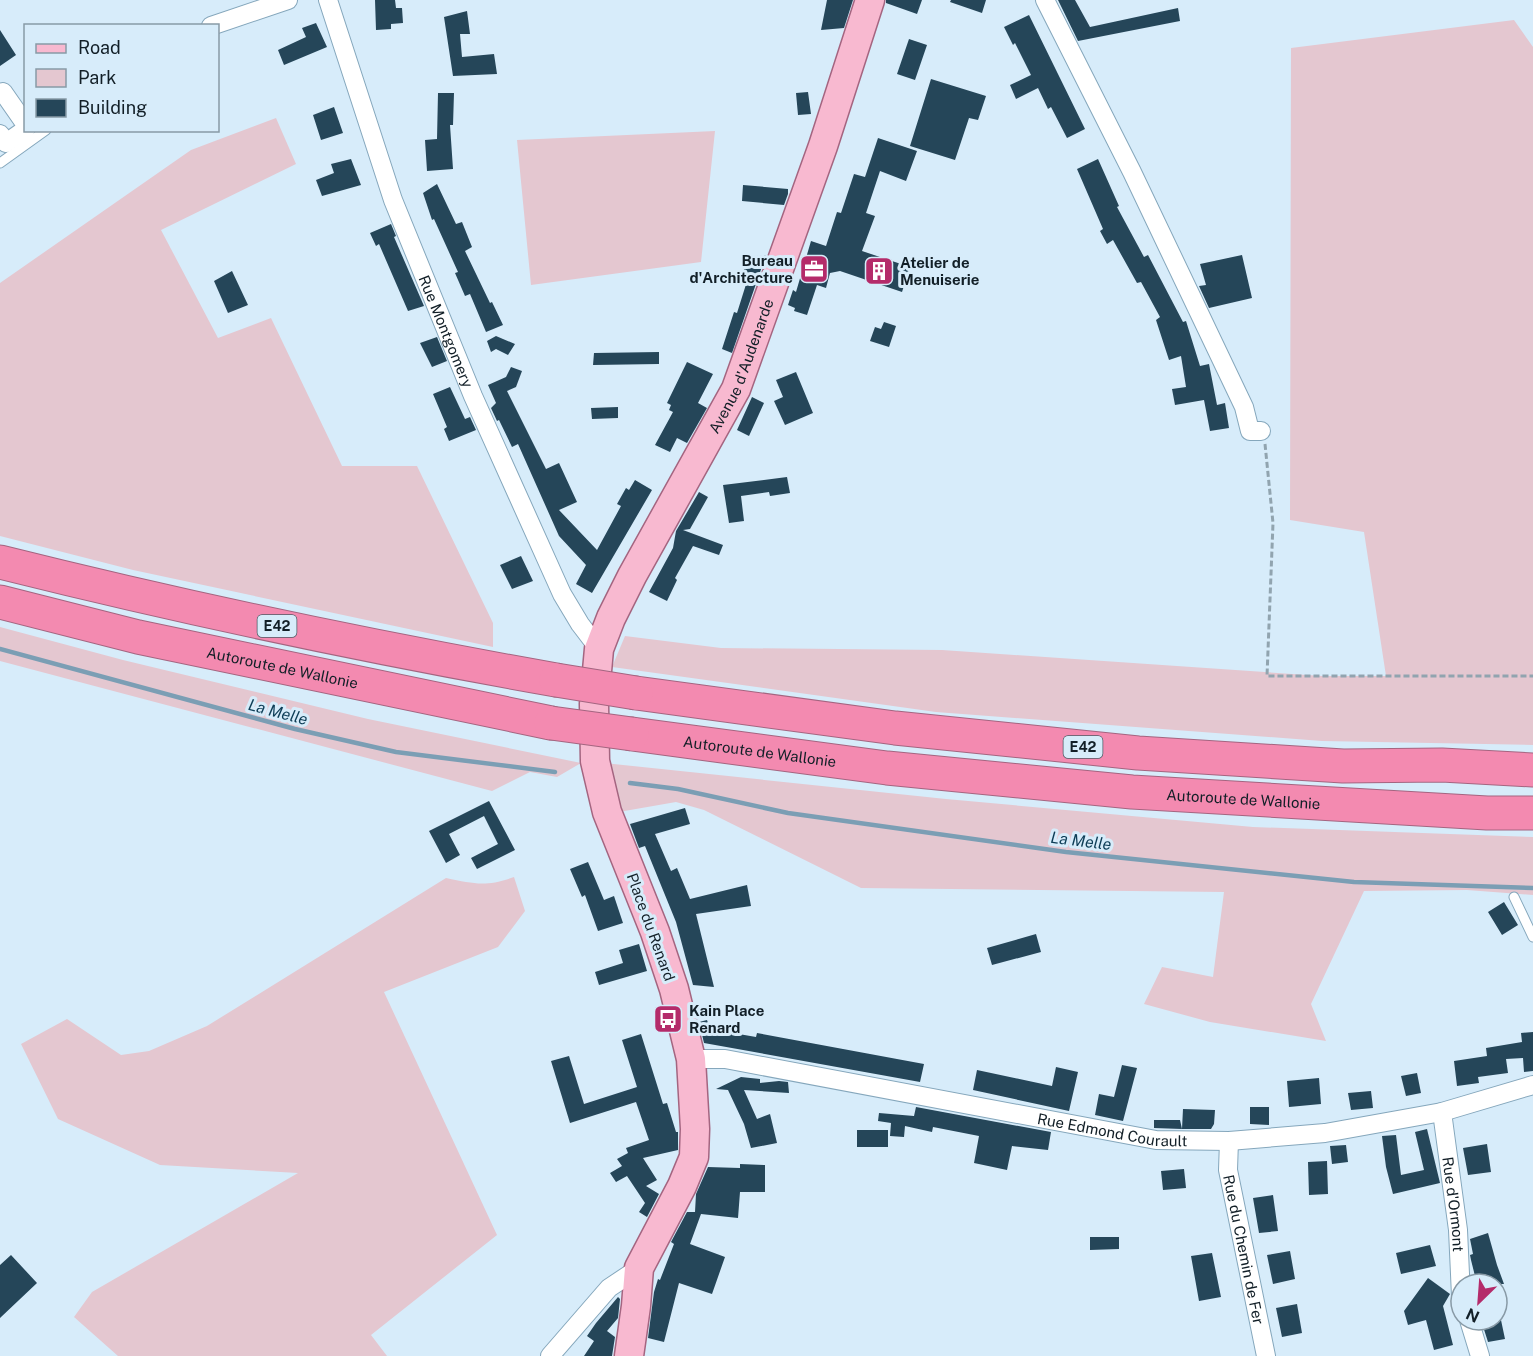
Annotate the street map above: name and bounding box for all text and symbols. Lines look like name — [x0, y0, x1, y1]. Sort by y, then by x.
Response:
legend — [24, 24, 219, 132]
text: Road — [78, 37, 121, 58]
text: Park — [78, 67, 116, 88]
text: Building — [78, 97, 147, 118]
place label: Bureau d'Architecture — [689, 252, 793, 286]
office icon: Bureau d'Architecture — [798, 253, 830, 285]
place label: Atelier de Menuiserie — [900, 254, 979, 288]
building icon: Atelier de Menuiserie — [863, 255, 895, 287]
street label: Rue Montgomery — [416, 272, 477, 390]
street label: Avenue d'Audenarde — [705, 296, 776, 436]
road number: E42 — [258, 615, 296, 637]
street label: Autoroute de Wallonie — [205, 643, 360, 691]
water label: La Melle — [246, 695, 310, 729]
street label: Autoroute de Wallonie — [682, 732, 837, 770]
road number: E42 — [1064, 736, 1102, 758]
street label: Autoroute de Wallonie — [1166, 786, 1321, 812]
water label: La Melle — [1050, 828, 1113, 854]
street label: Place du Renard — [624, 871, 678, 983]
place label: Kain Place Renard — [689, 1002, 764, 1036]
bus stop icon: Kain Place Renard — [652, 1003, 684, 1035]
street label: Rue Edmond Courault — [1036, 1109, 1188, 1149]
street label: Rue d'Ormont — [1440, 1156, 1467, 1252]
street label: Rue du Chemin de Fer — [1221, 1173, 1268, 1326]
north arrow — [1449, 1272, 1509, 1332]
text: N — [1463, 1304, 1483, 1326]

